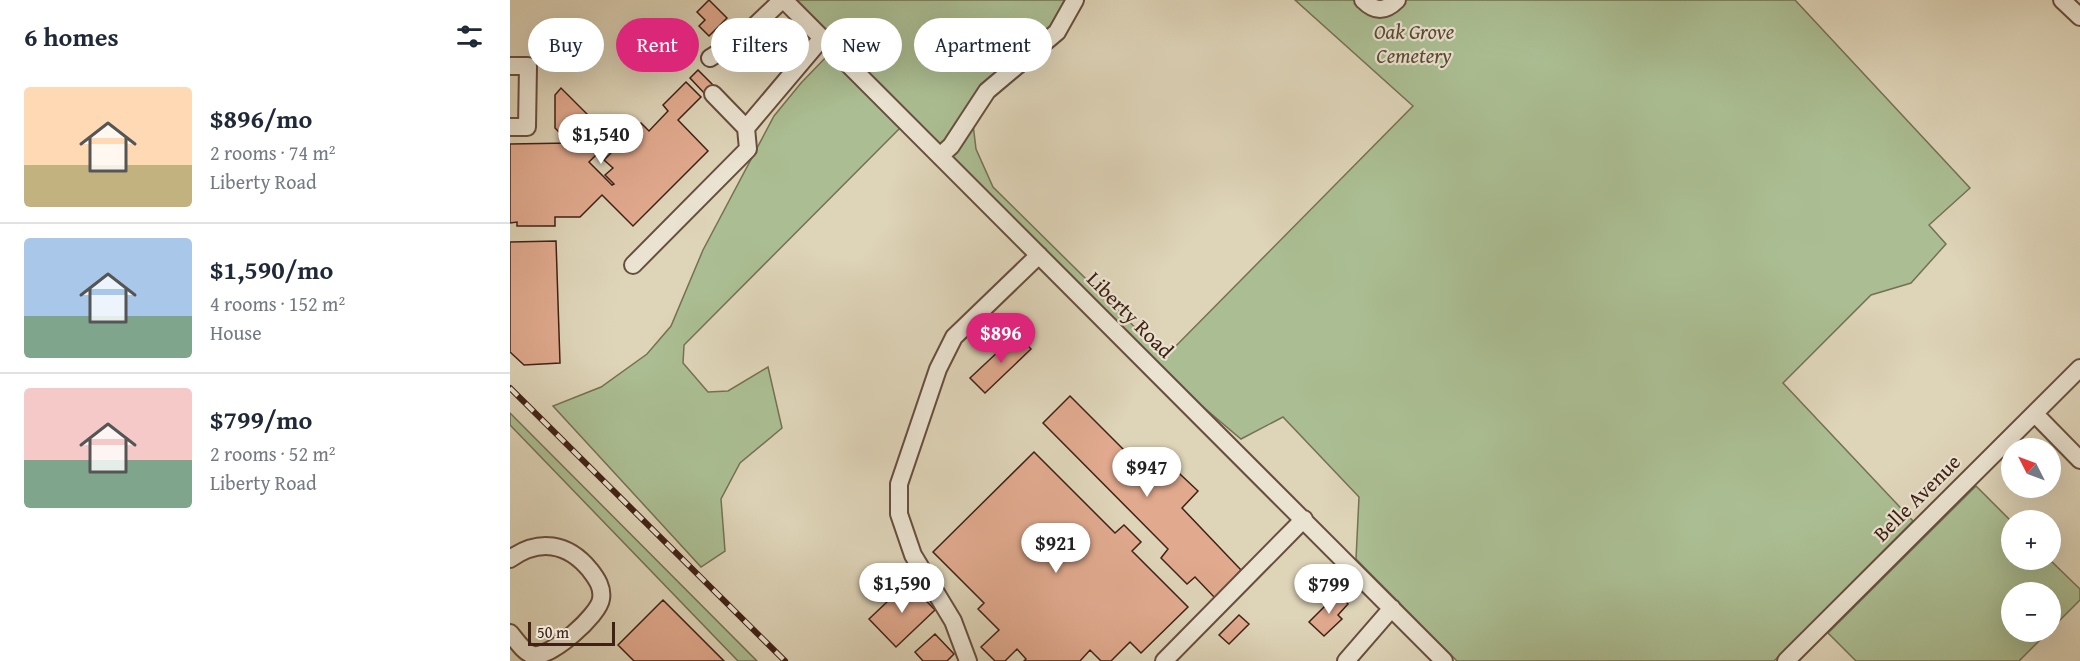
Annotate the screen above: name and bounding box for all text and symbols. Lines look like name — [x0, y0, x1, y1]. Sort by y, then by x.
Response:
park label: Oak Grove Cemetery — [1374, 16, 1454, 71]
text: 6 homes — [24, 17, 119, 56]
chip: Buy — [528, 18, 604, 72]
chip: Rent — [616, 18, 699, 72]
chip: Filters — [711, 18, 809, 72]
chip: New — [821, 18, 902, 72]
chip: Apartment — [914, 18, 1052, 72]
icon: filters — [453, 20, 486, 53]
text: $896/mo — [210, 99, 312, 138]
icon: home — [72, 111, 144, 183]
pin: $1,540 — [552, 114, 650, 165]
text: $1,540 — [572, 119, 630, 148]
text: 2 rooms · 74 m² — [210, 138, 336, 167]
text: Liberty Road — [210, 167, 317, 196]
text: $1,590/mo — [210, 250, 333, 289]
icon: home — [72, 262, 144, 334]
street label: Liberty Road — [1080, 264, 1181, 366]
text: 4 rooms · 152 m² — [210, 289, 345, 318]
pin: $896 — [965, 313, 1037, 364]
text: House — [210, 318, 262, 347]
text: $896 — [980, 318, 1022, 347]
text: $799/mo — [210, 400, 312, 439]
icon: home — [72, 412, 144, 484]
north arrow — [2001, 438, 2061, 498]
map controls — [2001, 438, 2061, 642]
text: 2 rooms · 52 m² — [210, 439, 336, 468]
pin: $947 — [1111, 447, 1183, 498]
street label: Belle Avenue — [1866, 447, 1968, 548]
text: $947 — [1126, 452, 1168, 481]
text: Liberty Road — [210, 468, 317, 497]
button: + — [2001, 510, 2061, 570]
pin: $921 — [1020, 523, 1092, 574]
text: $921 — [1035, 528, 1077, 557]
pin: $1,590 — [853, 563, 951, 614]
pin: $799 — [1293, 564, 1365, 615]
text: $1,590 — [873, 568, 931, 597]
text: $799 — [1308, 569, 1350, 598]
button: − — [2001, 582, 2061, 642]
scale bar — [528, 619, 615, 646]
text: 50 m — [537, 620, 569, 644]

